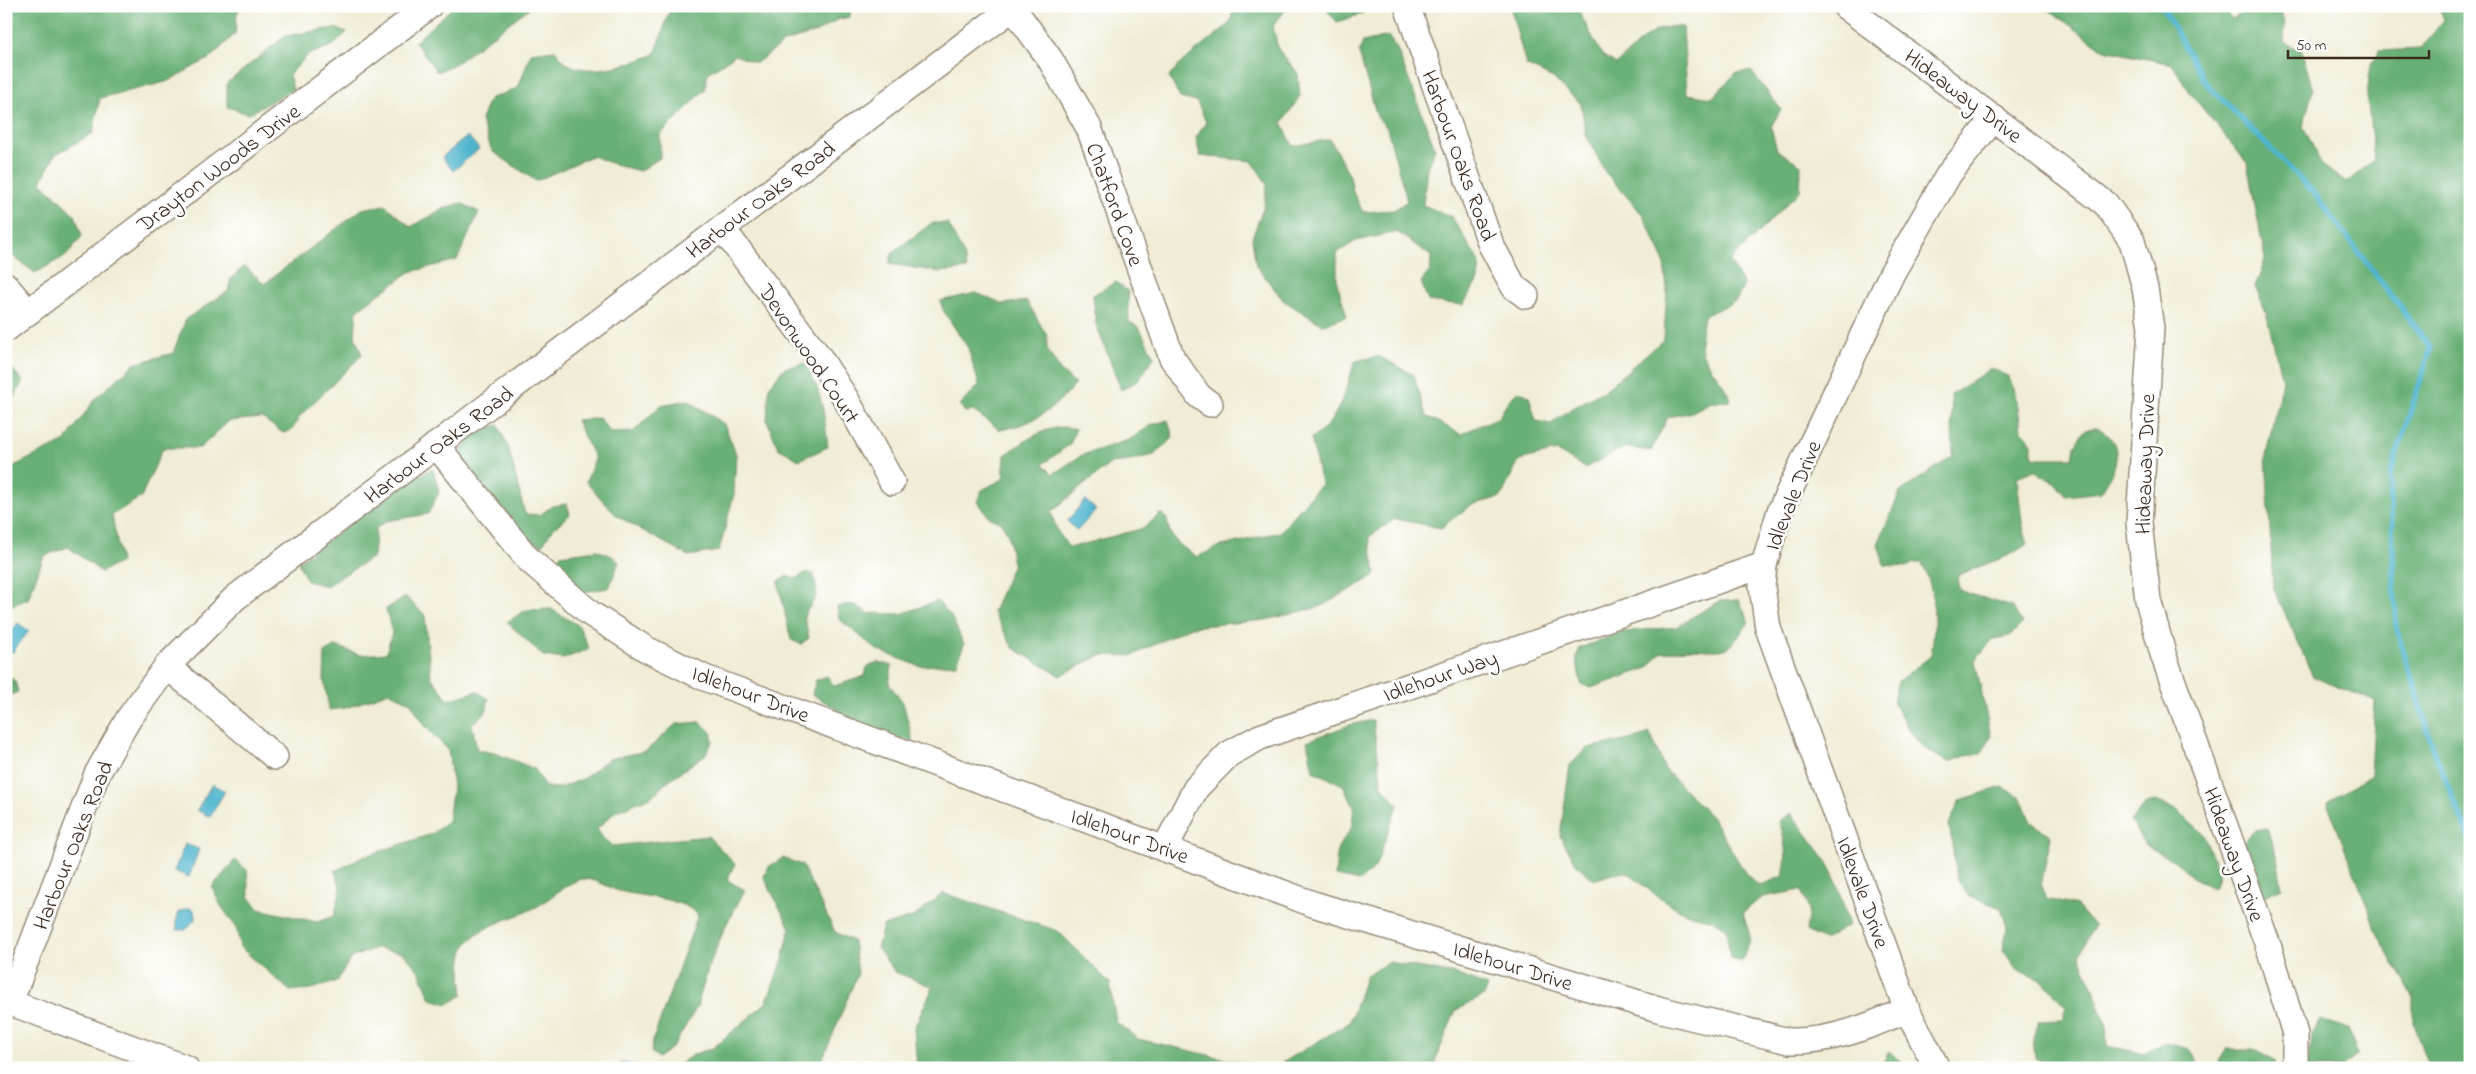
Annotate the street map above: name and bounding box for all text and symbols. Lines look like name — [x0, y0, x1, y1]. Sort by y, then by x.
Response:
scale bar — [2288, 28, 2430, 60]
text: 50 m — [2296, 35, 2327, 57]
street label: Hideaway Drive — [1896, 42, 2028, 153]
street label: Harbour Oaks Road — [1411, 66, 1503, 246]
street label: Drayton Woods Drive — [131, 97, 309, 243]
street label: Harbour Oaks Road — [680, 134, 843, 268]
street label: Chatford Cove — [1076, 139, 1150, 271]
street label: Devonwood Court — [748, 278, 866, 431]
street label: Harbour Oaks Road — [358, 379, 521, 513]
street label: Hideaway Drive — [2129, 393, 2166, 535]
street label: Idlevale Drive — [1758, 436, 1831, 556]
street label: Idlehour Way — [1380, 643, 1503, 713]
street label: Idlehour Drive — [686, 659, 814, 733]
street label: Harbour Oaks Road — [26, 757, 123, 936]
street label: Hideaway Drive — [2192, 783, 2271, 927]
street label: Idlehour Drive — [1065, 802, 1193, 874]
street label: Idlevale Drive — [1826, 833, 1896, 953]
street label: Idlehour Drive — [1448, 934, 1576, 1001]

